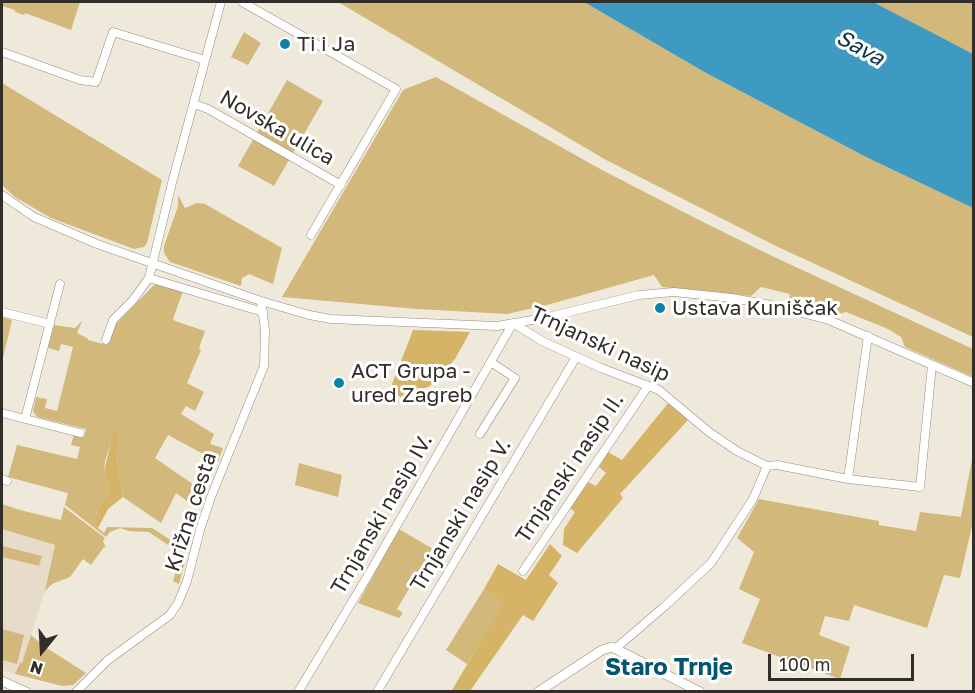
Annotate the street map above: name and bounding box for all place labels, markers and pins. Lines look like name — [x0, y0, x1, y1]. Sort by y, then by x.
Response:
place label: Ti i Ja — [297, 31, 355, 57]
marker: Ti i Ja — [278, 37, 292, 51]
place label: Ustava Kuniščak — [672, 295, 838, 321]
marker: Ustava Kuniščak — [653, 301, 667, 315]
place label: ACT Grupa - ured Zagreb — [351, 358, 472, 408]
marker: ACT Grupa - ured Zagreb — [332, 376, 346, 390]

